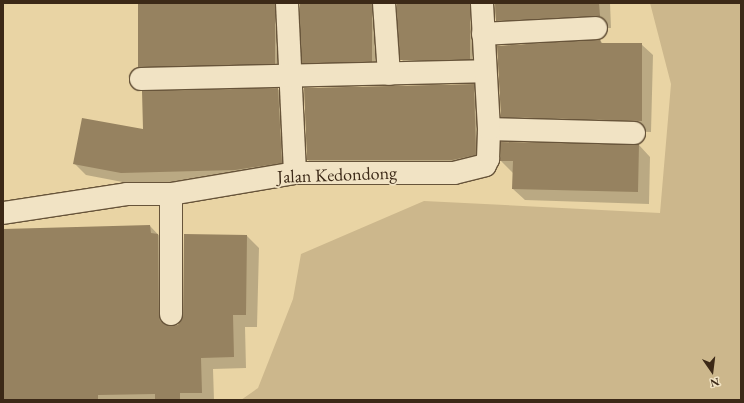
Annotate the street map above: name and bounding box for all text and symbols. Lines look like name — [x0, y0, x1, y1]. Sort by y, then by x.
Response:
street label: Jalan Kedondong — [277, 162, 397, 188]
north arrow — [692, 351, 732, 391]
text: N — [709, 375, 721, 391]

